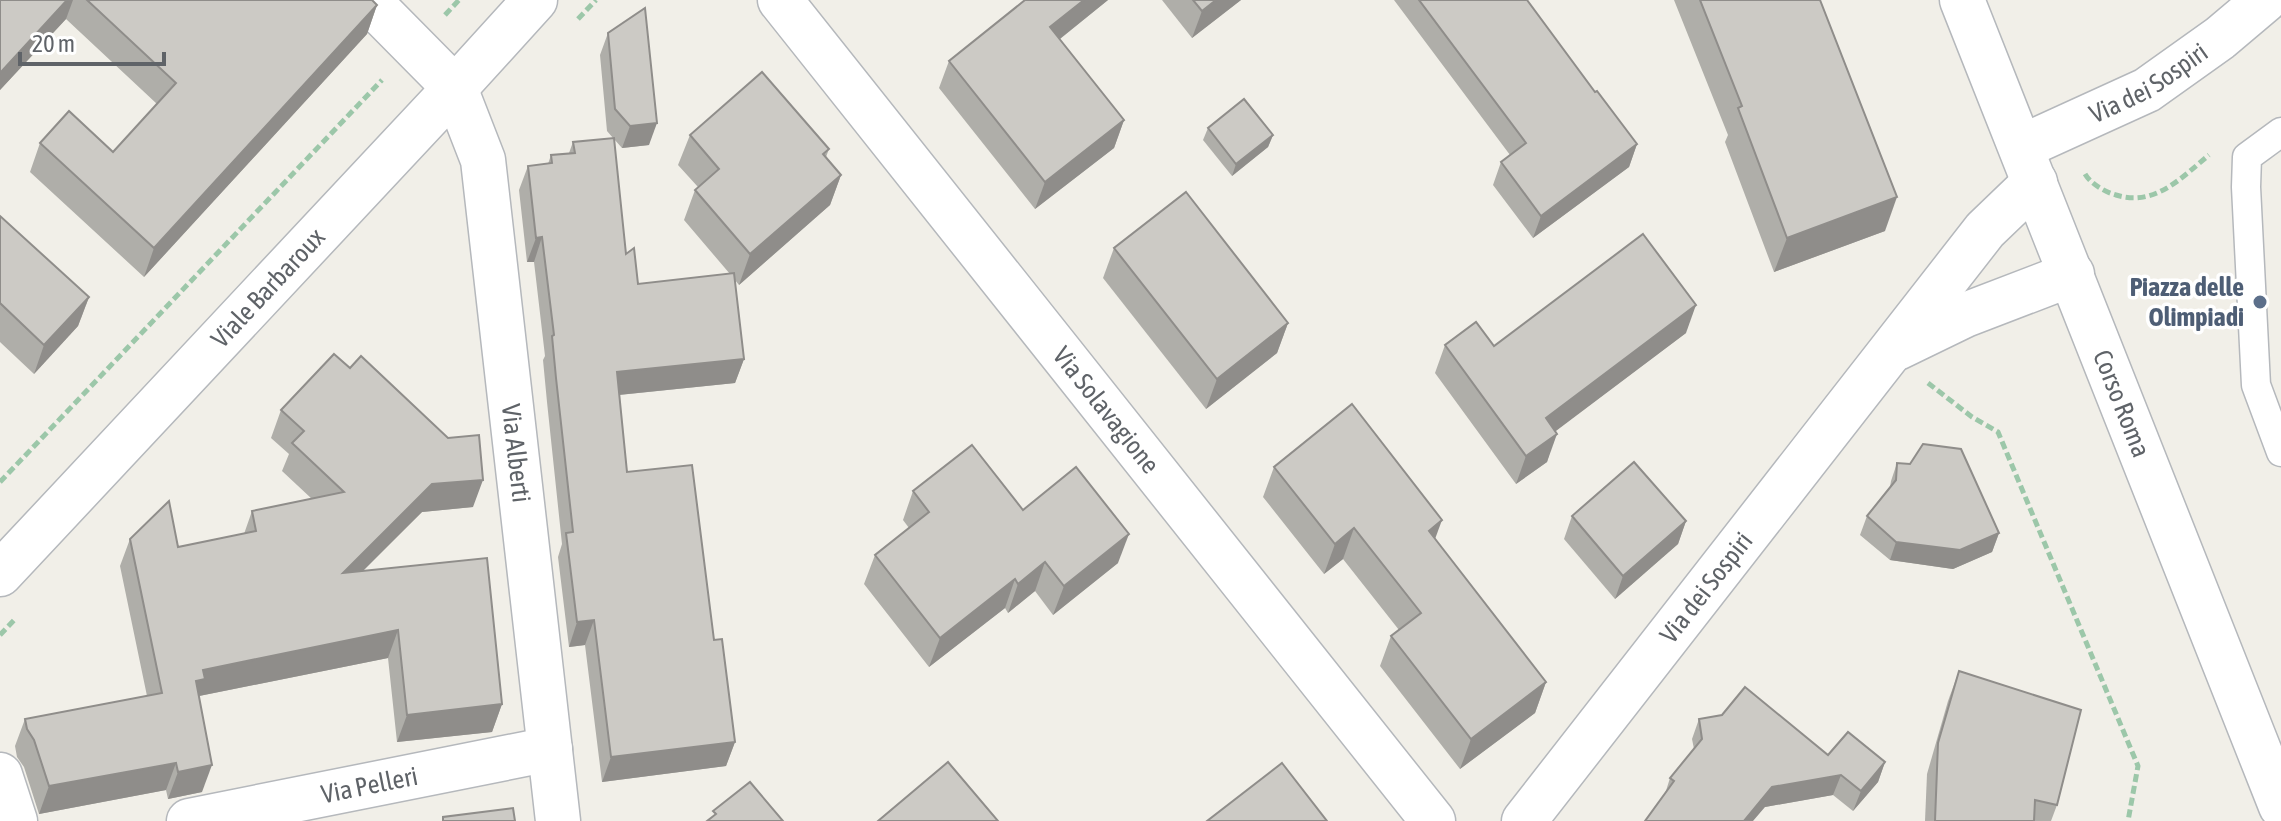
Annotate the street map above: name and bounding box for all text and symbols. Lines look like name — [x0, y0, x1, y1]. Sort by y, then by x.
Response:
scale bar — [20, 16, 164, 66]
text: 20 m — [32, 30, 75, 57]
street label: Via dei Sospiri — [2085, 37, 2213, 129]
street label: Viale Barbaroux — [205, 222, 331, 354]
place label: Piazza delle Olimpiadi — [2130, 272, 2244, 332]
marker: Piazza delle Olimpiadi — [2251, 293, 2269, 311]
street label: Via Solavagione — [1047, 341, 1166, 479]
street label: Corso Roma — [2087, 346, 2156, 461]
street label: Via Alberti — [496, 402, 537, 504]
street label: Via dei Sospiri — [1654, 526, 1759, 649]
street label: Via Pelleri — [319, 761, 420, 809]

